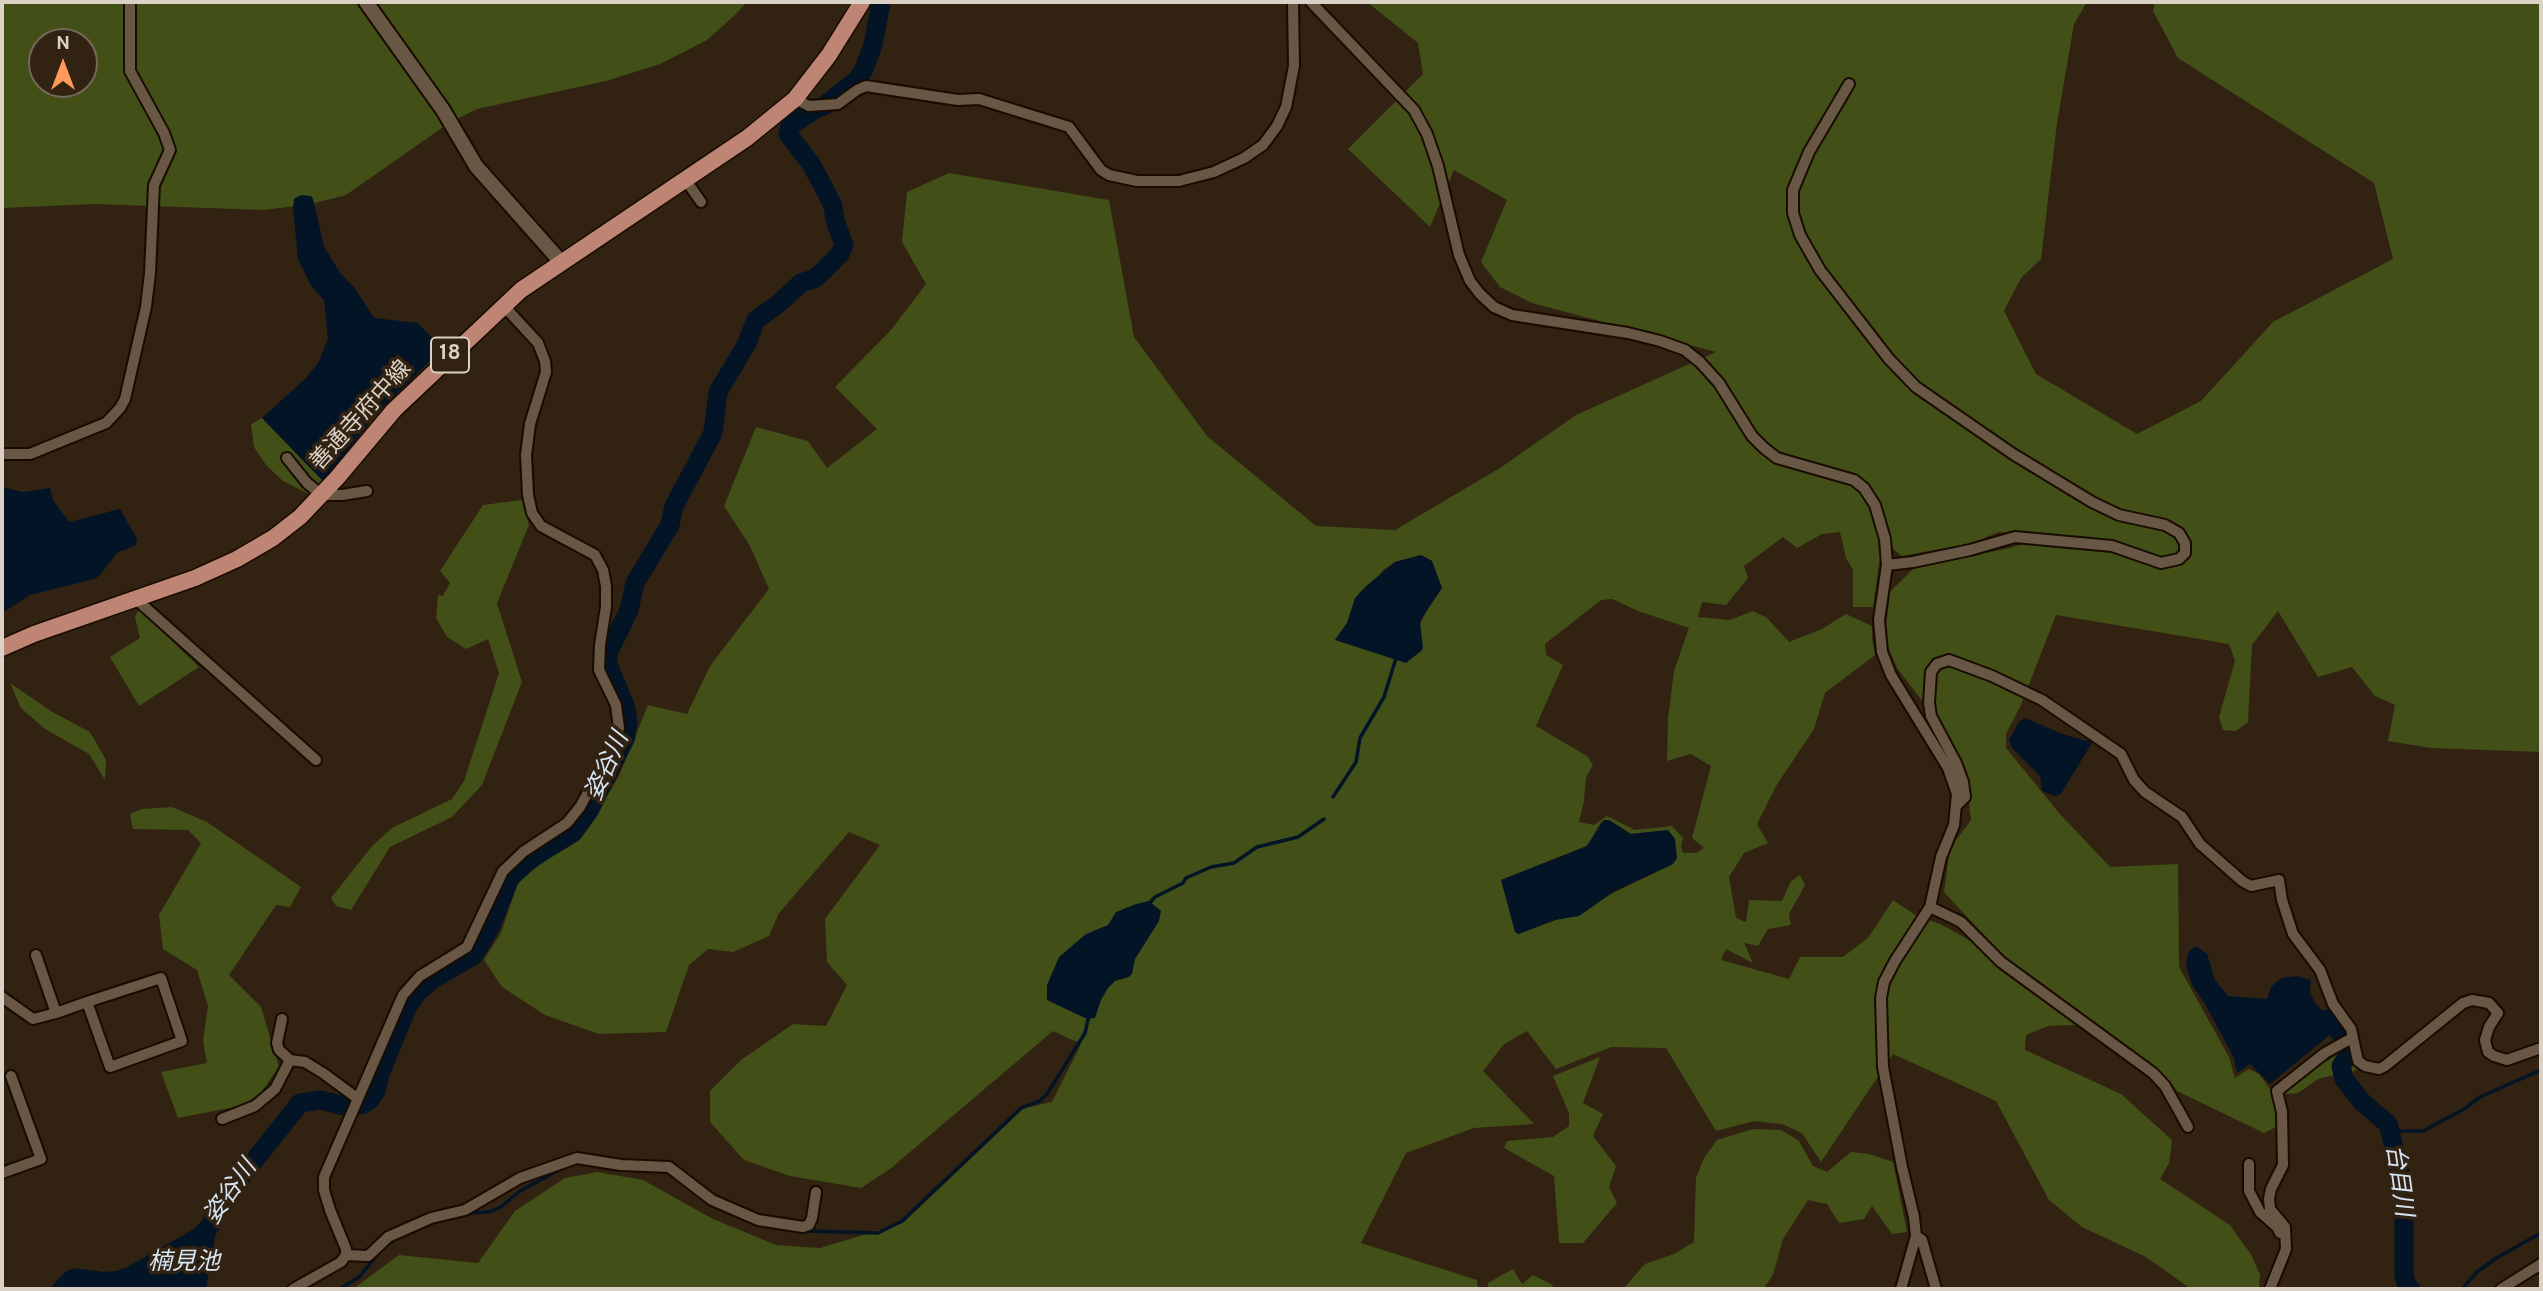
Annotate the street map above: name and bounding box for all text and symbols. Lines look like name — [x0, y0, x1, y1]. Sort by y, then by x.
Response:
north arrow — [28, 28, 98, 98]
text: N — [56, 32, 70, 56]
road number: 18 — [431, 338, 469, 372]
street label: 善通寺府中線 — [306, 356, 418, 478]
water label: 姿谷川 — [581, 728, 637, 806]
water label: 台目川 — [2378, 1143, 2416, 1219]
water label: 姿谷川 — [200, 1155, 264, 1231]
water label: 楠見池 — [148, 1250, 220, 1278]

